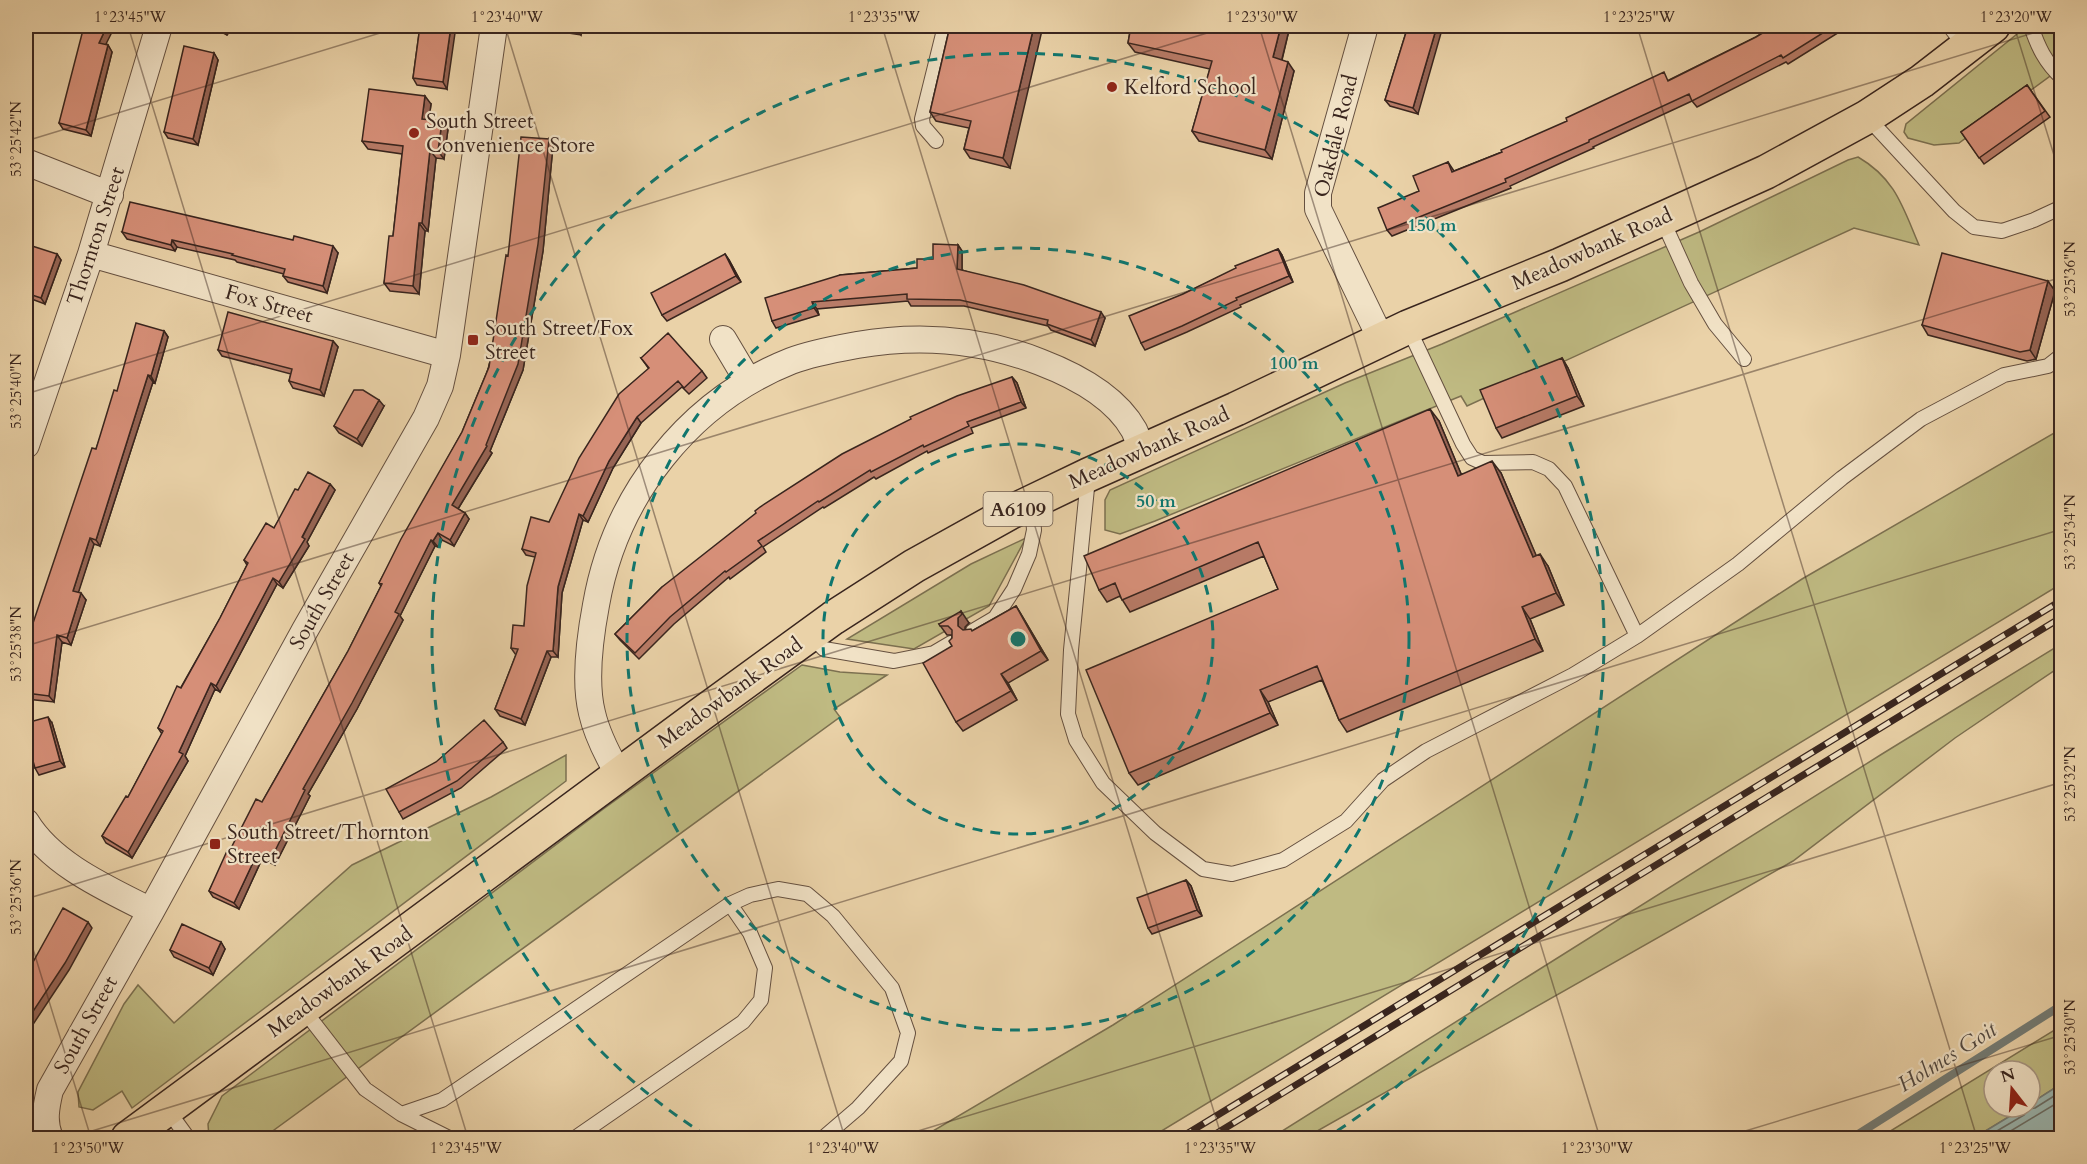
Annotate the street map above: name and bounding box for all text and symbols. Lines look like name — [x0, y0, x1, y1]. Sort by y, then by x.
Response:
text: 1°23'45"W — [94, 7, 167, 27]
text: 1°23'40"W — [471, 7, 544, 27]
text: 1°23'35"W — [848, 7, 921, 27]
text: 1°23'30"W — [1226, 7, 1299, 27]
text: 1°23'25"W — [1603, 7, 1676, 27]
text: 1°23'20"W — [1980, 7, 2053, 27]
street label: Oakdale Road — [1307, 72, 1365, 200]
place label: Kelford School — [1124, 73, 1256, 102]
marker: Kelford School — [1105, 80, 1119, 94]
text: 53°25'42"N — [6, 101, 26, 177]
place label: South Street Convenience Store — [426, 107, 595, 160]
marker: South Street Convenience Store — [407, 126, 421, 140]
street label: Thornton Street — [60, 163, 132, 309]
street label: Meadowbank Road — [1507, 201, 1677, 297]
text: 150 m — [1407, 213, 1457, 238]
text: 53°25'36"N — [2060, 241, 2080, 317]
street label: Fox Street — [222, 278, 317, 330]
place label: South Street/Fox Street — [485, 314, 634, 367]
marker: South Street/Fox Street — [466, 333, 480, 347]
text: 100 m — [1269, 351, 1319, 376]
text: 53°25'40"N — [6, 353, 26, 429]
street label: Meadowbank Road — [1064, 400, 1234, 496]
text: 50 m — [1136, 489, 1176, 514]
road number: A6109 — [984, 492, 1052, 526]
text: 53°25'34"N — [2060, 494, 2080, 570]
street label: South Street — [283, 547, 362, 655]
text: 53°25'38"N — [6, 606, 26, 682]
centre of rings — [1008, 629, 1028, 649]
street label: Meadowbank Road — [651, 630, 809, 756]
text: 53°25'32"N — [2060, 746, 2080, 822]
place label: South Street/Thornton Street — [227, 818, 429, 871]
marker: South Street/Thornton Street — [208, 837, 222, 851]
text: 53°25'36"N — [6, 859, 26, 935]
street label: Meadowbank Road — [261, 919, 419, 1045]
street label: South Street — [47, 971, 125, 1079]
text: 53°25'30"N — [2060, 999, 2080, 1075]
water label: Holmes Goit — [1892, 1014, 2003, 1099]
north arrow — [1982, 1059, 2042, 1119]
text: N — [1998, 1063, 2018, 1088]
text: 1°23'50"W — [52, 1138, 125, 1158]
text: 1°23'45"W — [430, 1138, 503, 1158]
text: 1°23'40"W — [807, 1138, 880, 1158]
text: 1°23'35"W — [1184, 1138, 1257, 1158]
text: 1°23'30"W — [1561, 1138, 1634, 1158]
text: 1°23'25"W — [1939, 1138, 2012, 1158]

